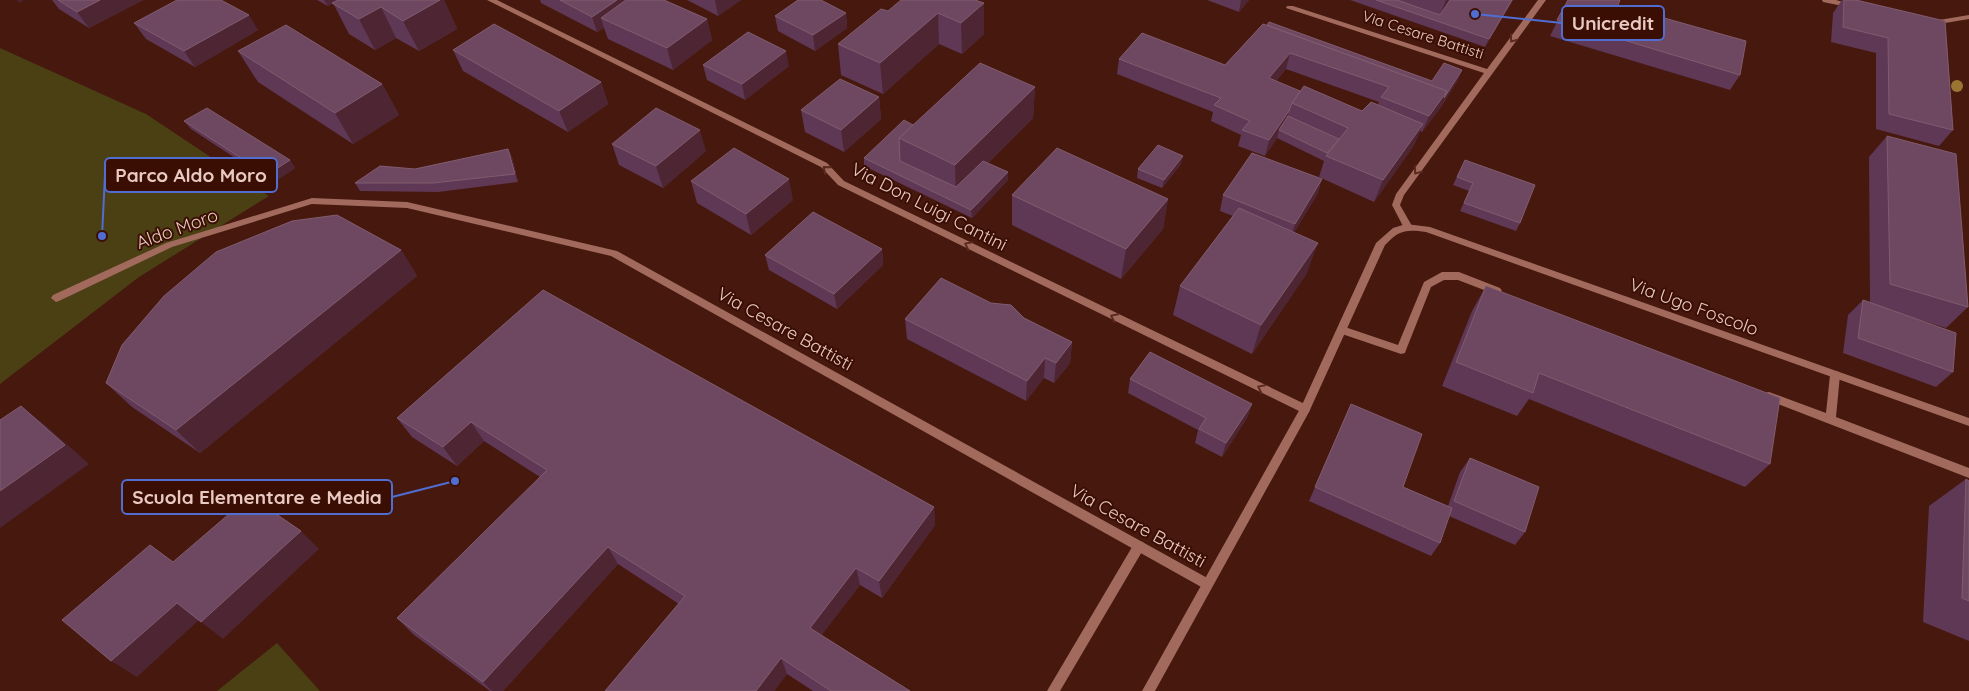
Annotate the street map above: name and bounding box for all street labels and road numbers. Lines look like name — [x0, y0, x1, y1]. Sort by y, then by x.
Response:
street label: Via Cesare Battisti — [1360, 6, 1486, 63]
street label: Via Don Luigi Cantini — [847, 157, 1011, 256]
street label: Aldo Moro — [133, 203, 221, 254]
street label: Via Ugo Foscolo — [1627, 273, 1762, 340]
street label: Via Cesare Battisti — [713, 282, 857, 375]
street label: Via Cesare Battisti — [1066, 479, 1210, 572]

